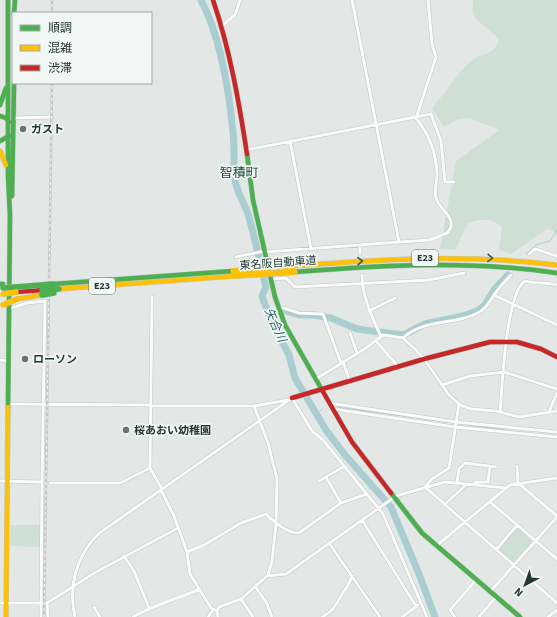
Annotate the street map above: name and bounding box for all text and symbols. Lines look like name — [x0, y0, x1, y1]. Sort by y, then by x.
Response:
legend — [12, 12, 152, 84]
text: 順調 — [48, 20, 72, 37]
text: 混雑 — [48, 40, 72, 57]
text: 渋滞 — [48, 60, 72, 77]
place label: ガスト — [31, 122, 64, 137]
marker: ガスト — [18, 124, 28, 134]
district label: 智積町 — [219, 164, 259, 182]
road number: E23 — [412, 250, 438, 266]
street label: 東名阪自動車道 — [239, 253, 317, 273]
one-way arrow — [487, 254, 493, 263]
one-way arrow — [357, 257, 363, 266]
road number: E23 — [89, 278, 115, 294]
water label: 矢合川 — [260, 305, 291, 347]
place label: ローソン — [33, 352, 77, 367]
marker: ローソン — [20, 354, 30, 364]
place label: 桜あおい幼稚園 — [134, 423, 211, 438]
marker: 桜あおい幼稚園 — [121, 425, 131, 435]
north arrow — [505, 565, 545, 605]
text: N — [511, 584, 526, 600]

